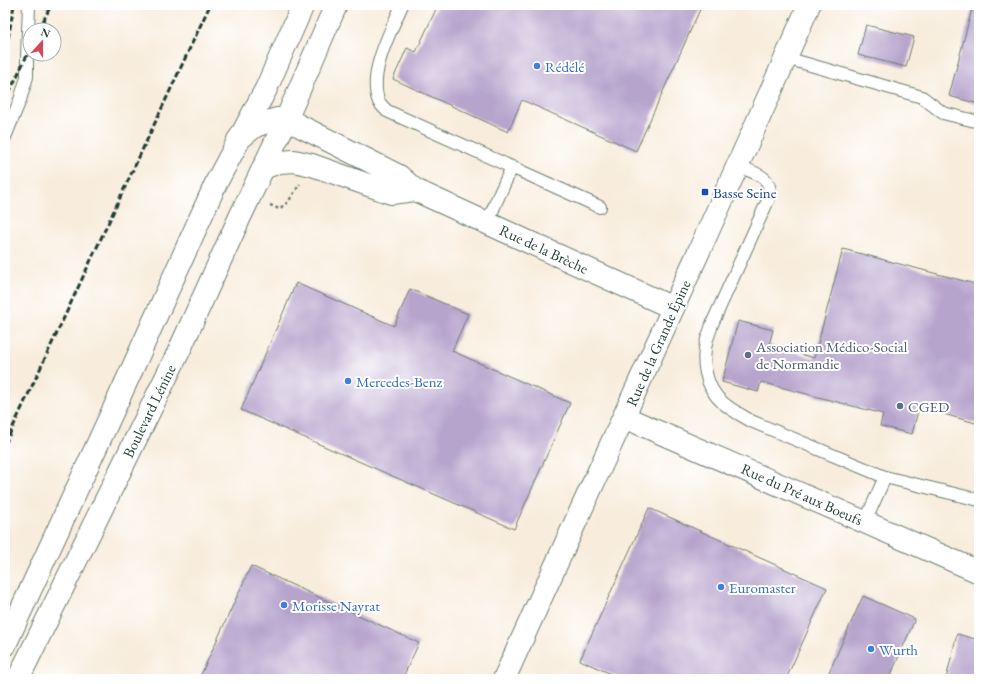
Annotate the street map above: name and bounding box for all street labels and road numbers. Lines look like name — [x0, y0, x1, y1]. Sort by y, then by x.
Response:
street label: Rue de la Brèche — [497, 220, 592, 278]
street label: Rue de la Grande Épine — [622, 277, 694, 409]
street label: Boulevard Lénine — [118, 361, 180, 461]
street label: Rue du Pré aux Boeufs — [738, 459, 866, 529]

